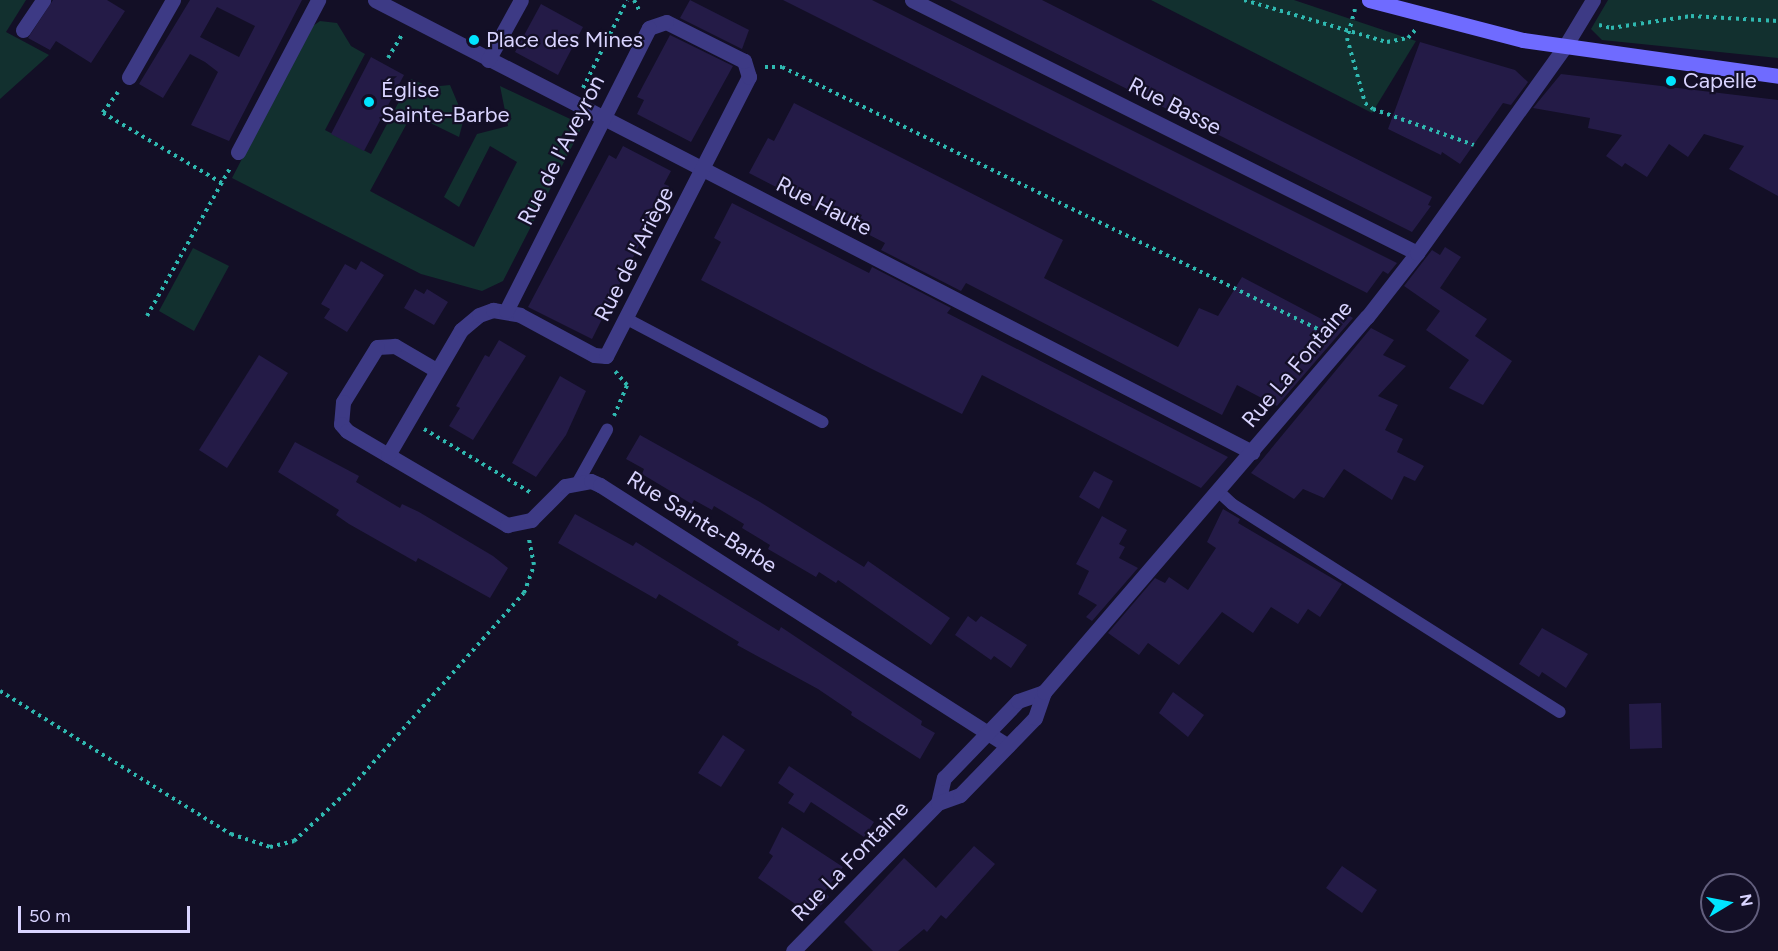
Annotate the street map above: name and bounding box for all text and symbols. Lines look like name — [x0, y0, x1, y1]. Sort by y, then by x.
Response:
place label: Place des Mines — [486, 27, 643, 53]
marker: Place des Mines — [467, 33, 481, 47]
place label: Capelle — [1683, 68, 1757, 94]
street label: Rue de l'Aveyron — [512, 71, 610, 229]
street label: Rue Basse — [1124, 71, 1226, 141]
marker: Capelle — [1664, 74, 1678, 88]
place label: Église Sainte-Barbe — [381, 76, 510, 128]
marker: Église Sainte-Barbe — [362, 95, 376, 109]
street label: Rue Haute — [772, 171, 876, 241]
street label: Rue de l'Ariège — [589, 182, 679, 326]
street label: Rue La Fontaine — [1236, 295, 1358, 433]
street label: Rue Sainte-Barbe — [622, 465, 782, 579]
street label: Rue La Fontaine — [786, 795, 914, 927]
north arrow — [1700, 873, 1760, 933]
text: N — [1736, 892, 1757, 908]
scale bar — [21, 894, 194, 932]
text: 50 m — [29, 905, 71, 927]

